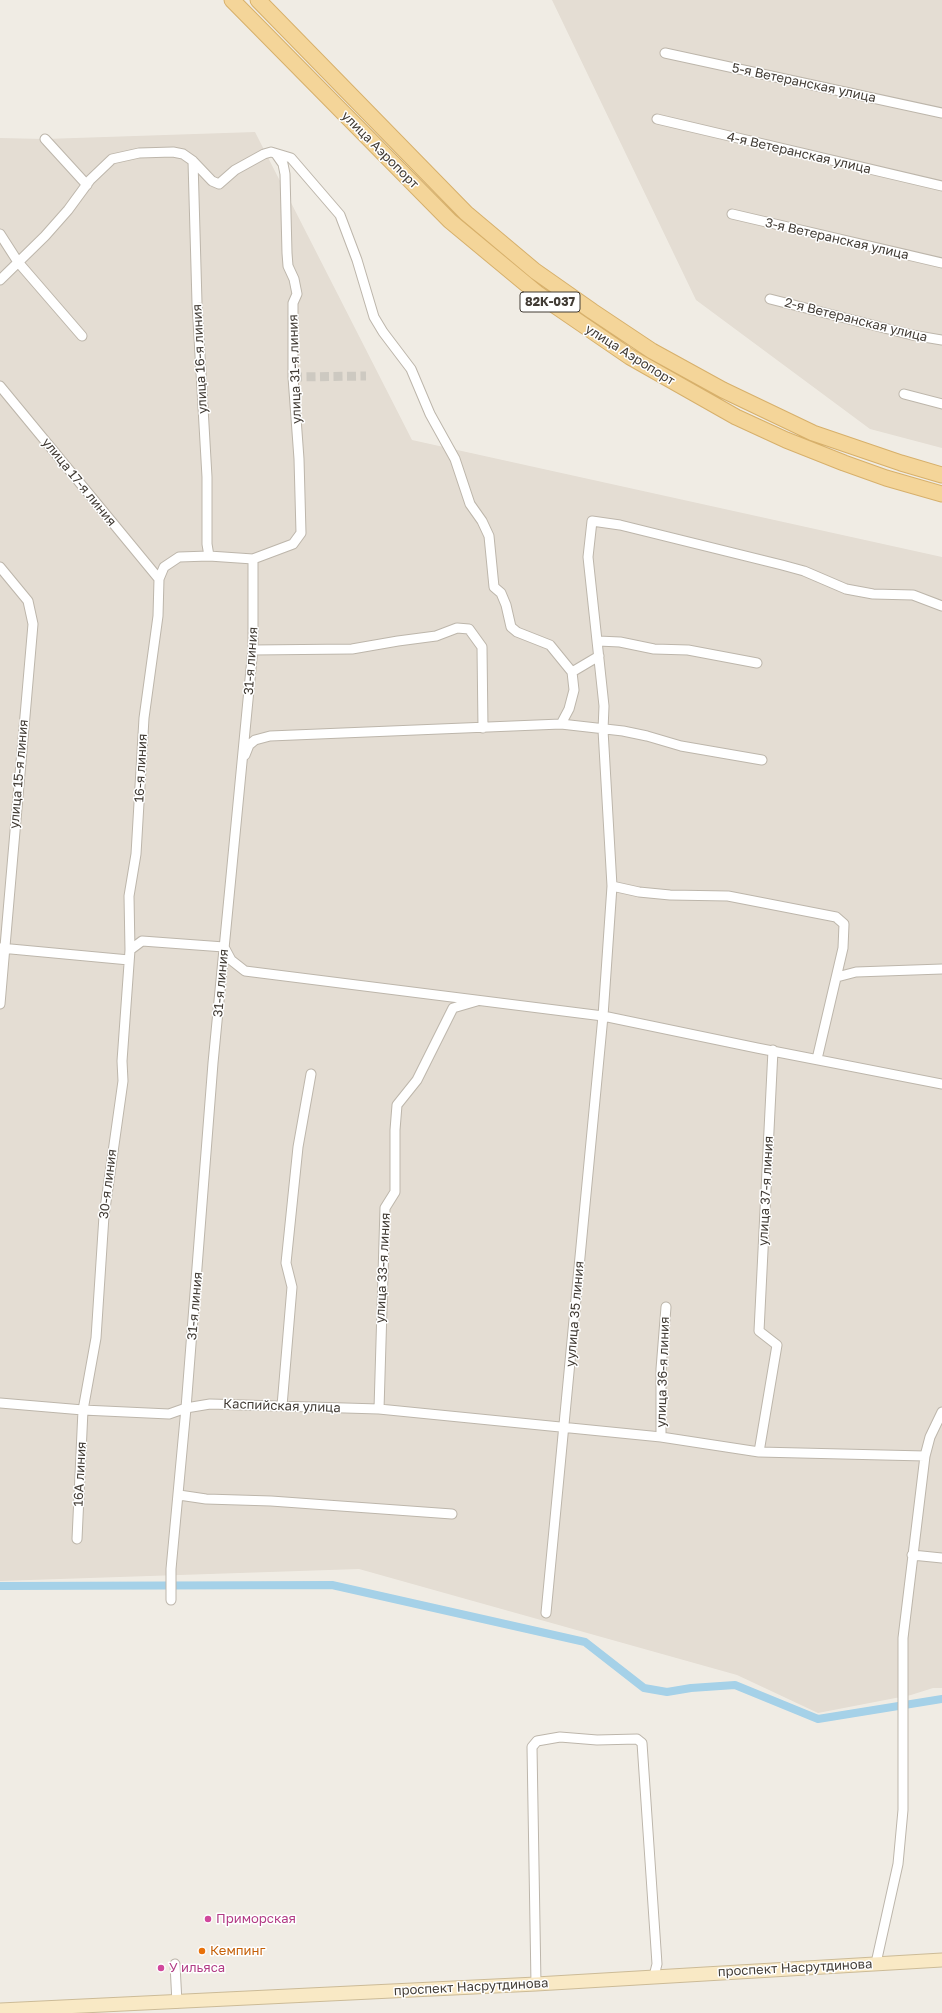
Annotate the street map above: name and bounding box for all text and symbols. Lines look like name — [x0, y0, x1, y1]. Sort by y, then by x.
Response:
street label: 5-я Ветеранская улица — [731, 60, 877, 106]
street label: улица Аэропорт — [338, 108, 422, 192]
street label: 4-я Ветеранская улица — [726, 129, 872, 177]
street label: 3-я Ветеранская улица — [764, 215, 910, 263]
road number: 82К-037 — [520, 292, 580, 312]
street label: 2-я Ветеранская улица — [783, 295, 929, 345]
street label: улица 16-я линия — [189, 304, 211, 414]
street label: улица 31-я линия — [285, 314, 305, 424]
street label: улица Аэропорт — [582, 321, 678, 389]
street label: улица 17-я линия — [39, 435, 119, 529]
street label: 31-я линия — [241, 626, 261, 696]
street label: улица 15-я линия — [6, 719, 32, 829]
street label: 16-я линия — [131, 733, 151, 803]
street label: 31-я линия — [210, 948, 232, 1018]
street label: улица 37-я линия — [755, 1136, 777, 1246]
street label: 30-я линия — [96, 1148, 120, 1220]
street label: улица 33-я линия — [372, 1212, 394, 1324]
street label: уулица 35 линия — [563, 1260, 587, 1368]
street label: 31-я линия — [184, 1271, 206, 1341]
street label: улица 36-я линия — [653, 1316, 673, 1428]
street label: Каспийская улица — [223, 1396, 341, 1416]
street label: 16А линия — [71, 1441, 89, 1507]
place label: Приморская — [216, 1911, 296, 1927]
marker: Приморская — [203, 1914, 213, 1924]
place label: Кемпинг — [210, 1943, 265, 1959]
marker: Кемпинг — [197, 1946, 207, 1956]
street label: проспект Насрутдинова — [717, 1956, 873, 1980]
place label: У ильяса — [169, 1960, 225, 1976]
marker: У ильяса — [156, 1963, 166, 1973]
street label: проспект Насрутдинова — [393, 1975, 549, 1999]

